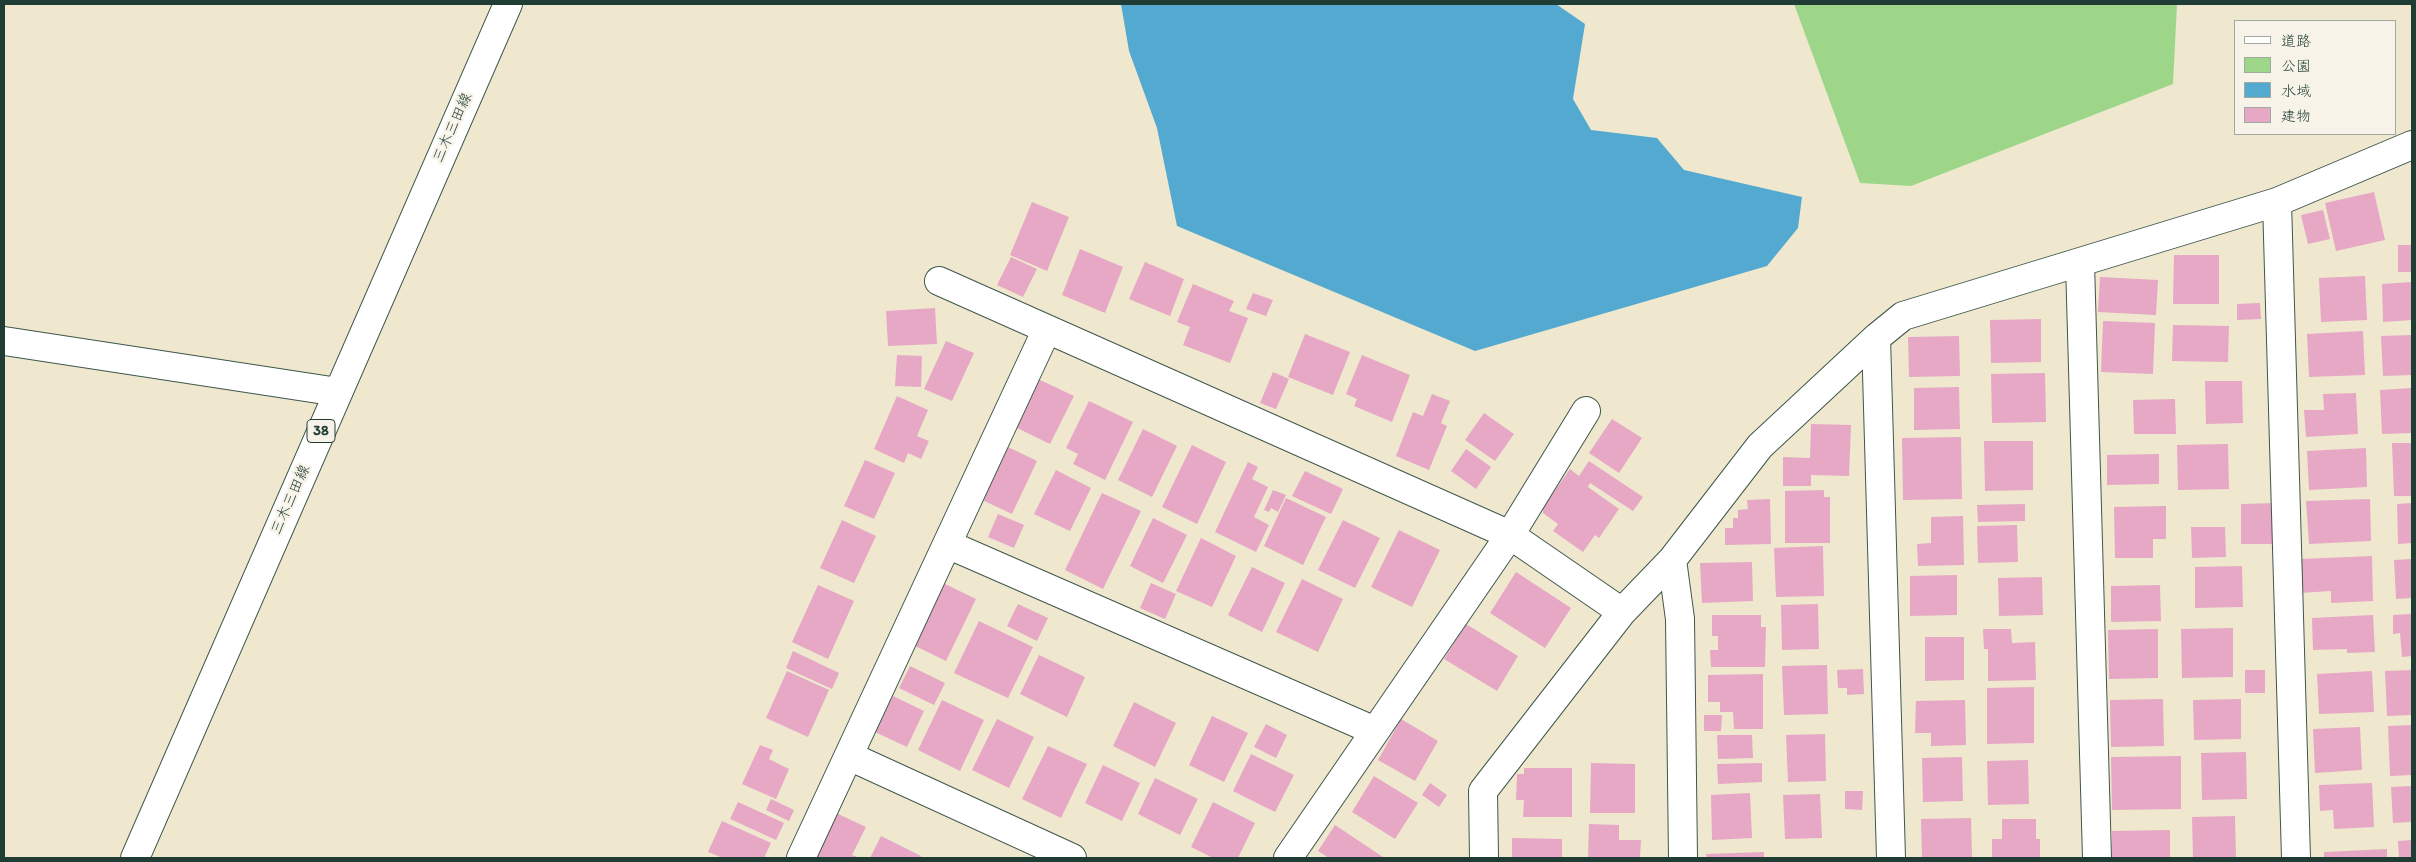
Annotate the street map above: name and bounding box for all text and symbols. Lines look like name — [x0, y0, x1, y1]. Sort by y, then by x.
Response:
legend — [2234, 20, 2396, 135]
text: 道路 — [2281, 32, 2311, 50]
text: 公園 — [2281, 57, 2311, 75]
text: 水域 — [2281, 82, 2311, 100]
street label: 三木三田線 — [430, 90, 476, 166]
text: 建物 — [2281, 107, 2311, 125]
road number: 38 — [307, 420, 335, 442]
street label: 三木三田線 — [268, 462, 314, 538]

